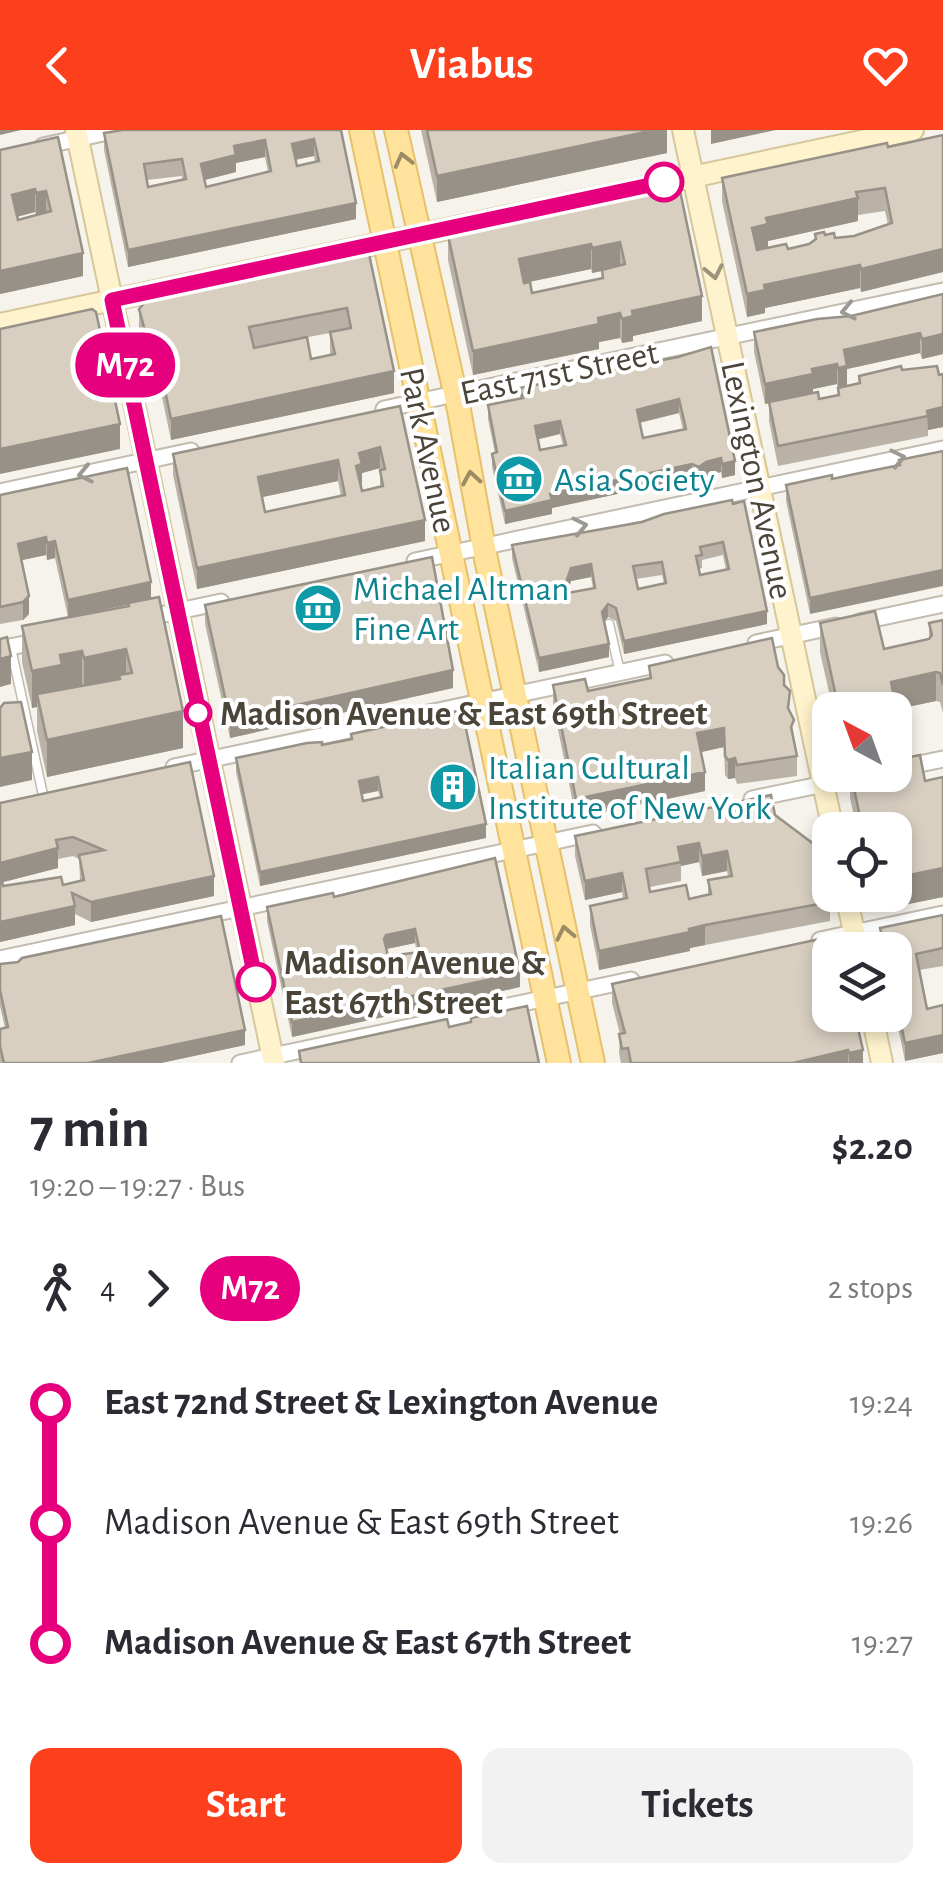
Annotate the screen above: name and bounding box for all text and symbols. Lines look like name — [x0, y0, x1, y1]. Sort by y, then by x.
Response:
icon: back — [30, 38, 85, 93]
icon: heart — [858, 38, 913, 93]
text: Viabus — [409, 42, 534, 87]
one-way arrow — [394, 152, 415, 169]
unlabelled marker — [645, 163, 683, 201]
one-way arrow — [702, 263, 723, 280]
one-way arrow — [840, 300, 857, 321]
line badge: M72 — [68, 332, 182, 398]
street label: East 71st Street — [457, 335, 661, 411]
text: M72 — [95, 348, 155, 383]
street label: Lexington Avenue — [714, 358, 799, 602]
street label: Park Avenue — [393, 364, 462, 536]
one-way arrow — [889, 449, 906, 470]
museum icon: Asia Society — [493, 453, 545, 505]
one-way arrow — [77, 463, 94, 484]
place label: Asia Society — [554, 463, 715, 498]
one-way arrow — [461, 470, 482, 486]
one-way arrow — [572, 517, 589, 538]
place label: Michael Altman Fine Art — [353, 572, 569, 647]
museum icon: Michael Altman Fine Art — [292, 582, 344, 634]
north arrow — [812, 692, 912, 792]
map controls — [812, 692, 912, 1032]
place label: Madison Avenue & East 69th Street — [220, 697, 708, 732]
marker: Madison Avenue & East 69th Street — [185, 700, 211, 726]
place label: Italian Cultural Institute of New York — [488, 751, 771, 826]
building icon: Italian Cultural Institute of New York — [427, 761, 479, 813]
button: locate — [812, 812, 912, 912]
one-way arrow — [556, 925, 577, 942]
button: layers — [812, 932, 912, 1032]
place label: Madison Avenue & East 67th Street — [284, 946, 546, 1021]
marker: Madison Avenue & East 67th Street — [237, 963, 275, 1001]
text: 7 min — [30, 1102, 150, 1157]
text: $2.20 — [832, 1129, 913, 1167]
text: 19:20 – 19:27 · Bus — [30, 1170, 245, 1202]
icon: walk — [30, 1261, 85, 1316]
icon: forward — [130, 1261, 185, 1316]
text: M72 — [220, 1271, 280, 1306]
text: 4 — [100, 1272, 115, 1304]
text: 2 stops — [828, 1272, 913, 1304]
text: East 72nd Street & Lexington Avenue — [104, 1384, 658, 1422]
text: 19:24 — [850, 1387, 913, 1419]
text: Madison Avenue & East 69th Street — [104, 1504, 619, 1542]
text: 19:26 — [850, 1507, 913, 1539]
text: Madison Avenue & East 67th Street — [104, 1624, 631, 1662]
text: 19:27 — [852, 1627, 913, 1659]
button: Start — [30, 1748, 462, 1863]
button: Tickets — [482, 1748, 913, 1863]

